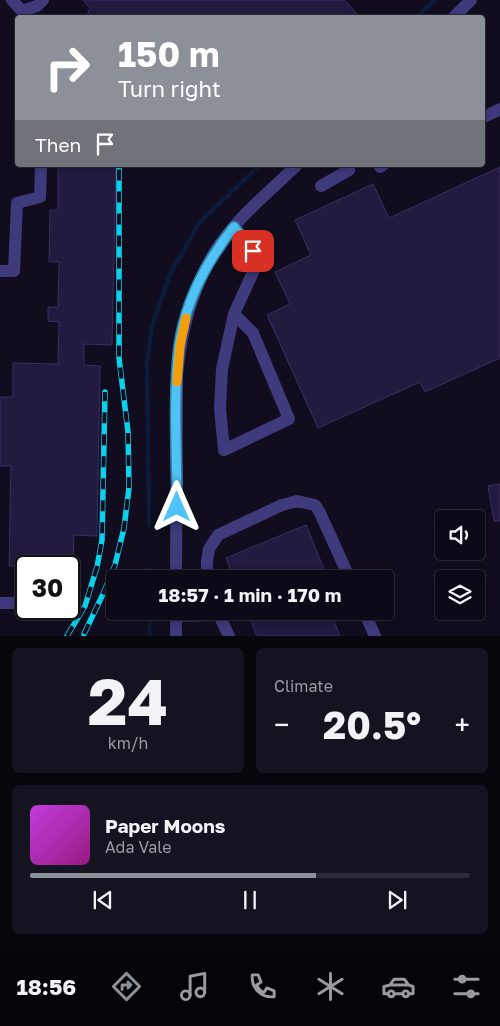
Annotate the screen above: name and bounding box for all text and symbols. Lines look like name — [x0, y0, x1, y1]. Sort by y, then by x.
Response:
text: 150 m — [118, 33, 220, 75]
icon: right — [35, 35, 100, 100]
text: Turn right — [118, 75, 221, 102]
icon: arrive — [91, 130, 119, 158]
text: Then — [35, 133, 81, 156]
pin — [232, 230, 274, 272]
icon: arrive — [239, 237, 267, 265]
position arrow — [150, 480, 202, 532]
map controls — [435, 510, 485, 620]
button: sound — [435, 510, 485, 560]
speed limit sign: 30 — [15, 555, 80, 620]
button: layers — [435, 570, 485, 620]
text: 18:57 · 1 min · 170 m — [159, 583, 341, 606]
text: 24 — [88, 661, 168, 739]
text: Climate — [274, 676, 333, 696]
text: 20.5° — [323, 702, 421, 747]
text: − — [274, 708, 289, 741]
text: + — [455, 708, 470, 741]
text: km/h — [108, 733, 148, 753]
text: Paper Moons — [105, 814, 225, 837]
text: Ada Vale — [105, 837, 171, 857]
icon: previous — [89, 886, 117, 914]
icon: pause — [236, 886, 264, 914]
icon: next — [383, 886, 411, 914]
icon: directions — [109, 969, 144, 1004]
icon: music — [177, 969, 212, 1004]
icon: phone — [245, 969, 280, 1004]
icon: climate — [313, 969, 348, 1004]
icon: car — [381, 969, 416, 1004]
icon: filters — [449, 969, 484, 1004]
text: 18:56 — [16, 973, 76, 1000]

